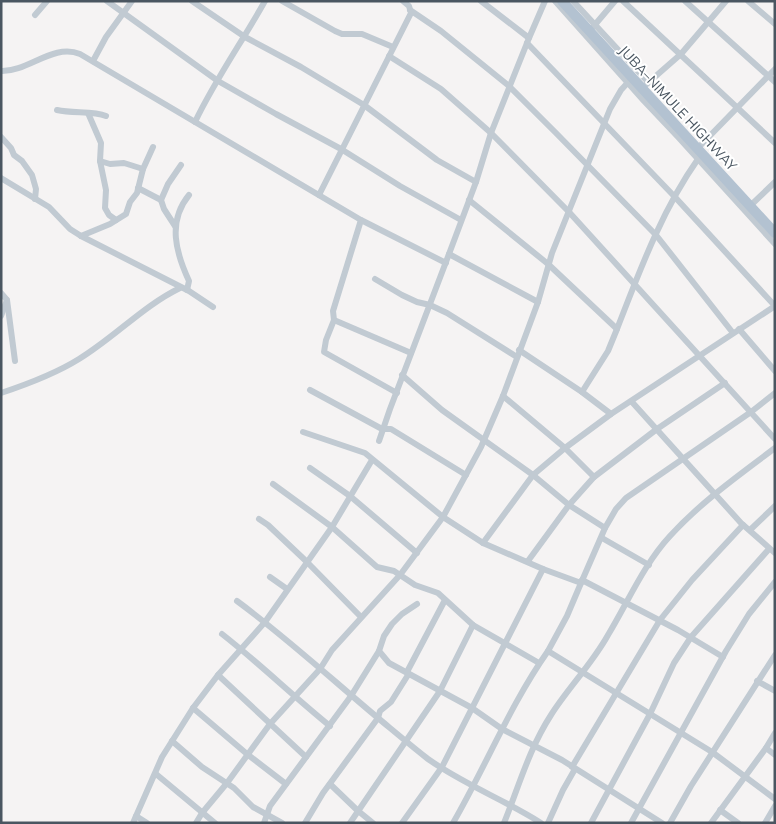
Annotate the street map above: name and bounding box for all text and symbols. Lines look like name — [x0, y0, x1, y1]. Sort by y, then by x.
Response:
street label: JUBA–NIMULE HIGHWAY — [615, 41, 741, 175]

